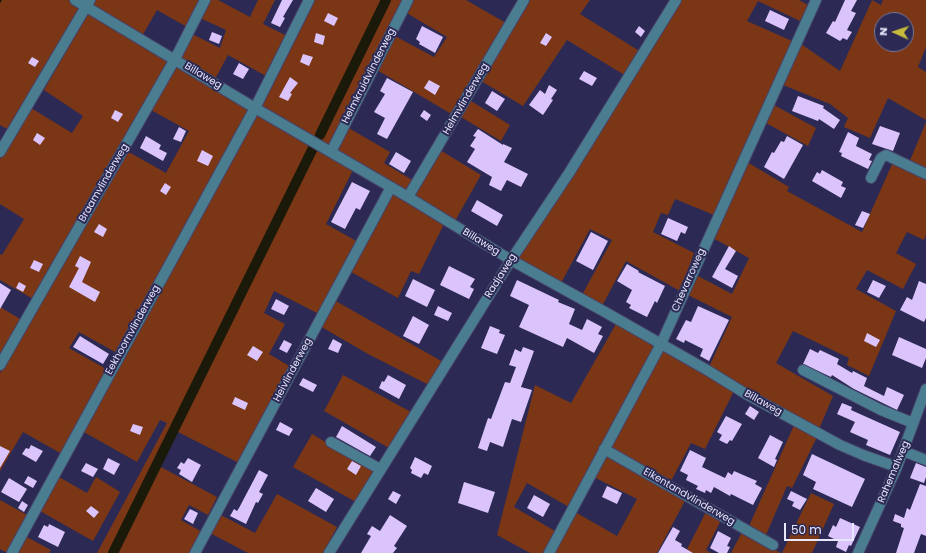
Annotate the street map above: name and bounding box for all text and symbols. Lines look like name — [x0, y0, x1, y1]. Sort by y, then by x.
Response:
north arrow — [874, 12, 914, 52]
street label: Helmkruidvlinderweg — [340, 26, 398, 126]
text: N — [875, 27, 891, 36]
street label: Billaweg — [182, 60, 224, 92]
street label: Helmvlinderweg — [441, 61, 491, 137]
street label: Braamvlinderweg — [77, 142, 131, 224]
street label: Billaweg — [460, 226, 502, 258]
street label: Chevarroweg — [670, 247, 708, 313]
street label: Radjaweg — [483, 252, 519, 300]
street label: Eekhoornvlinderweg — [103, 283, 163, 377]
street label: Heivlinderweg — [271, 336, 315, 404]
street label: Billaweg — [742, 388, 784, 418]
street label: Rahemalweg — [876, 439, 912, 505]
street label: Eikentandvlinderweg — [641, 466, 737, 528]
scale bar — [786, 515, 856, 541]
text: 50 m — [791, 521, 822, 538]

